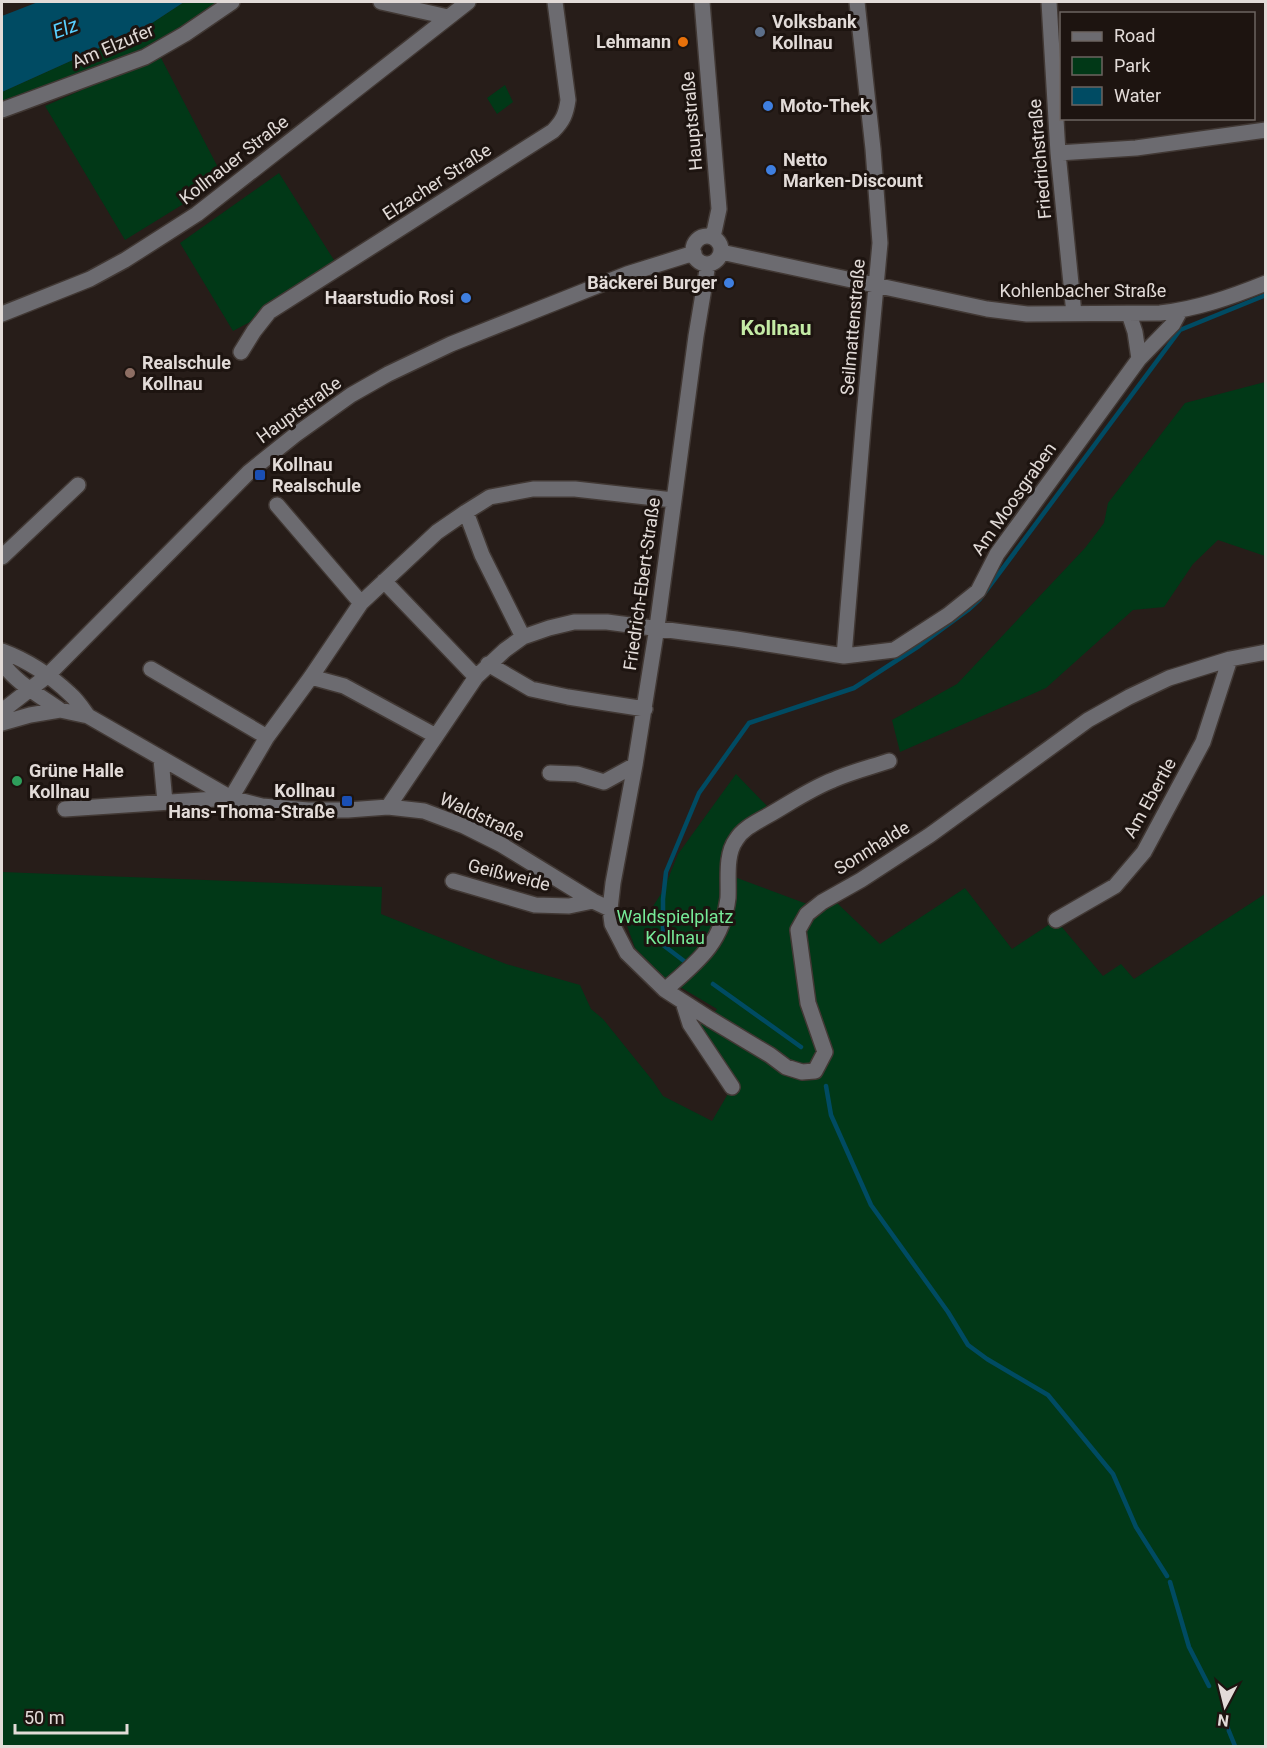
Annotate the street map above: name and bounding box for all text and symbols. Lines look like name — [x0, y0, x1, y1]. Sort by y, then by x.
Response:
place label: Volksbank Kollnau — [772, 11, 857, 53]
water label: Elz — [49, 12, 81, 44]
legend — [1060, 12, 1255, 120]
street label: Am Elzufer — [69, 19, 157, 72]
marker: Volksbank Kollnau — [753, 25, 767, 39]
text: Road — [1114, 25, 1155, 46]
place label: Lehmann — [596, 31, 671, 52]
marker: Lehmann — [676, 35, 690, 49]
text: Park — [1114, 55, 1151, 76]
street label: Hauptstraße — [677, 71, 706, 172]
text: Water — [1114, 85, 1161, 106]
place label: Moto-Thek — [780, 95, 870, 116]
street label: Friedrichstraße — [1024, 98, 1055, 220]
marker: Moto-Thek — [761, 99, 775, 113]
street label: Kollnauer Straße — [175, 111, 292, 209]
street label: Elzacher Straße — [379, 139, 495, 224]
place label: Netto Marken-Discount — [783, 149, 923, 191]
marker: Netto Marken-Discount — [764, 163, 778, 177]
street label: Seilmattenstraße — [836, 258, 869, 396]
place label: Bäckerei Burger — [587, 272, 717, 293]
marker: Bäckerei Burger — [722, 276, 736, 290]
street label: Kohlenbacher Straße — [1000, 280, 1166, 301]
place label: Haarstudio Rosi — [325, 287, 454, 308]
marker: Haarstudio Rosi — [459, 291, 473, 305]
district label: Kollnau — [741, 316, 811, 340]
place label: Realschule Kollnau — [142, 352, 231, 394]
marker: Realschule Kollnau — [123, 366, 137, 380]
street label: Hauptstraße — [252, 372, 345, 447]
street label: Am Moosgraben — [967, 438, 1060, 559]
place label: Kollnau Realschule — [272, 454, 361, 496]
marker: Kollnau Realschule — [253, 468, 267, 482]
street label: Friedrich-Ebert-Straße — [619, 496, 664, 672]
street label: Am Ebertle — [1119, 754, 1180, 841]
place label: Grüne Halle Kollnau — [29, 760, 124, 802]
marker: Grüne Halle Kollnau — [10, 774, 24, 788]
place label: Kollnau Hans-Thoma-Straße — [168, 780, 335, 822]
street label: Waldstraße — [437, 788, 528, 845]
marker: Kollnau Hans-Thoma-Straße — [340, 794, 354, 808]
street label: Sonnhalde — [830, 816, 913, 879]
street label: Geißweide — [466, 854, 552, 895]
park label: Waldspielplatz Kollnau — [617, 906, 733, 948]
north arrow — [1195, 1676, 1255, 1736]
scale bar — [15, 1697, 128, 1735]
text: 50 m — [24, 1707, 64, 1728]
text: N — [1216, 1710, 1230, 1731]

